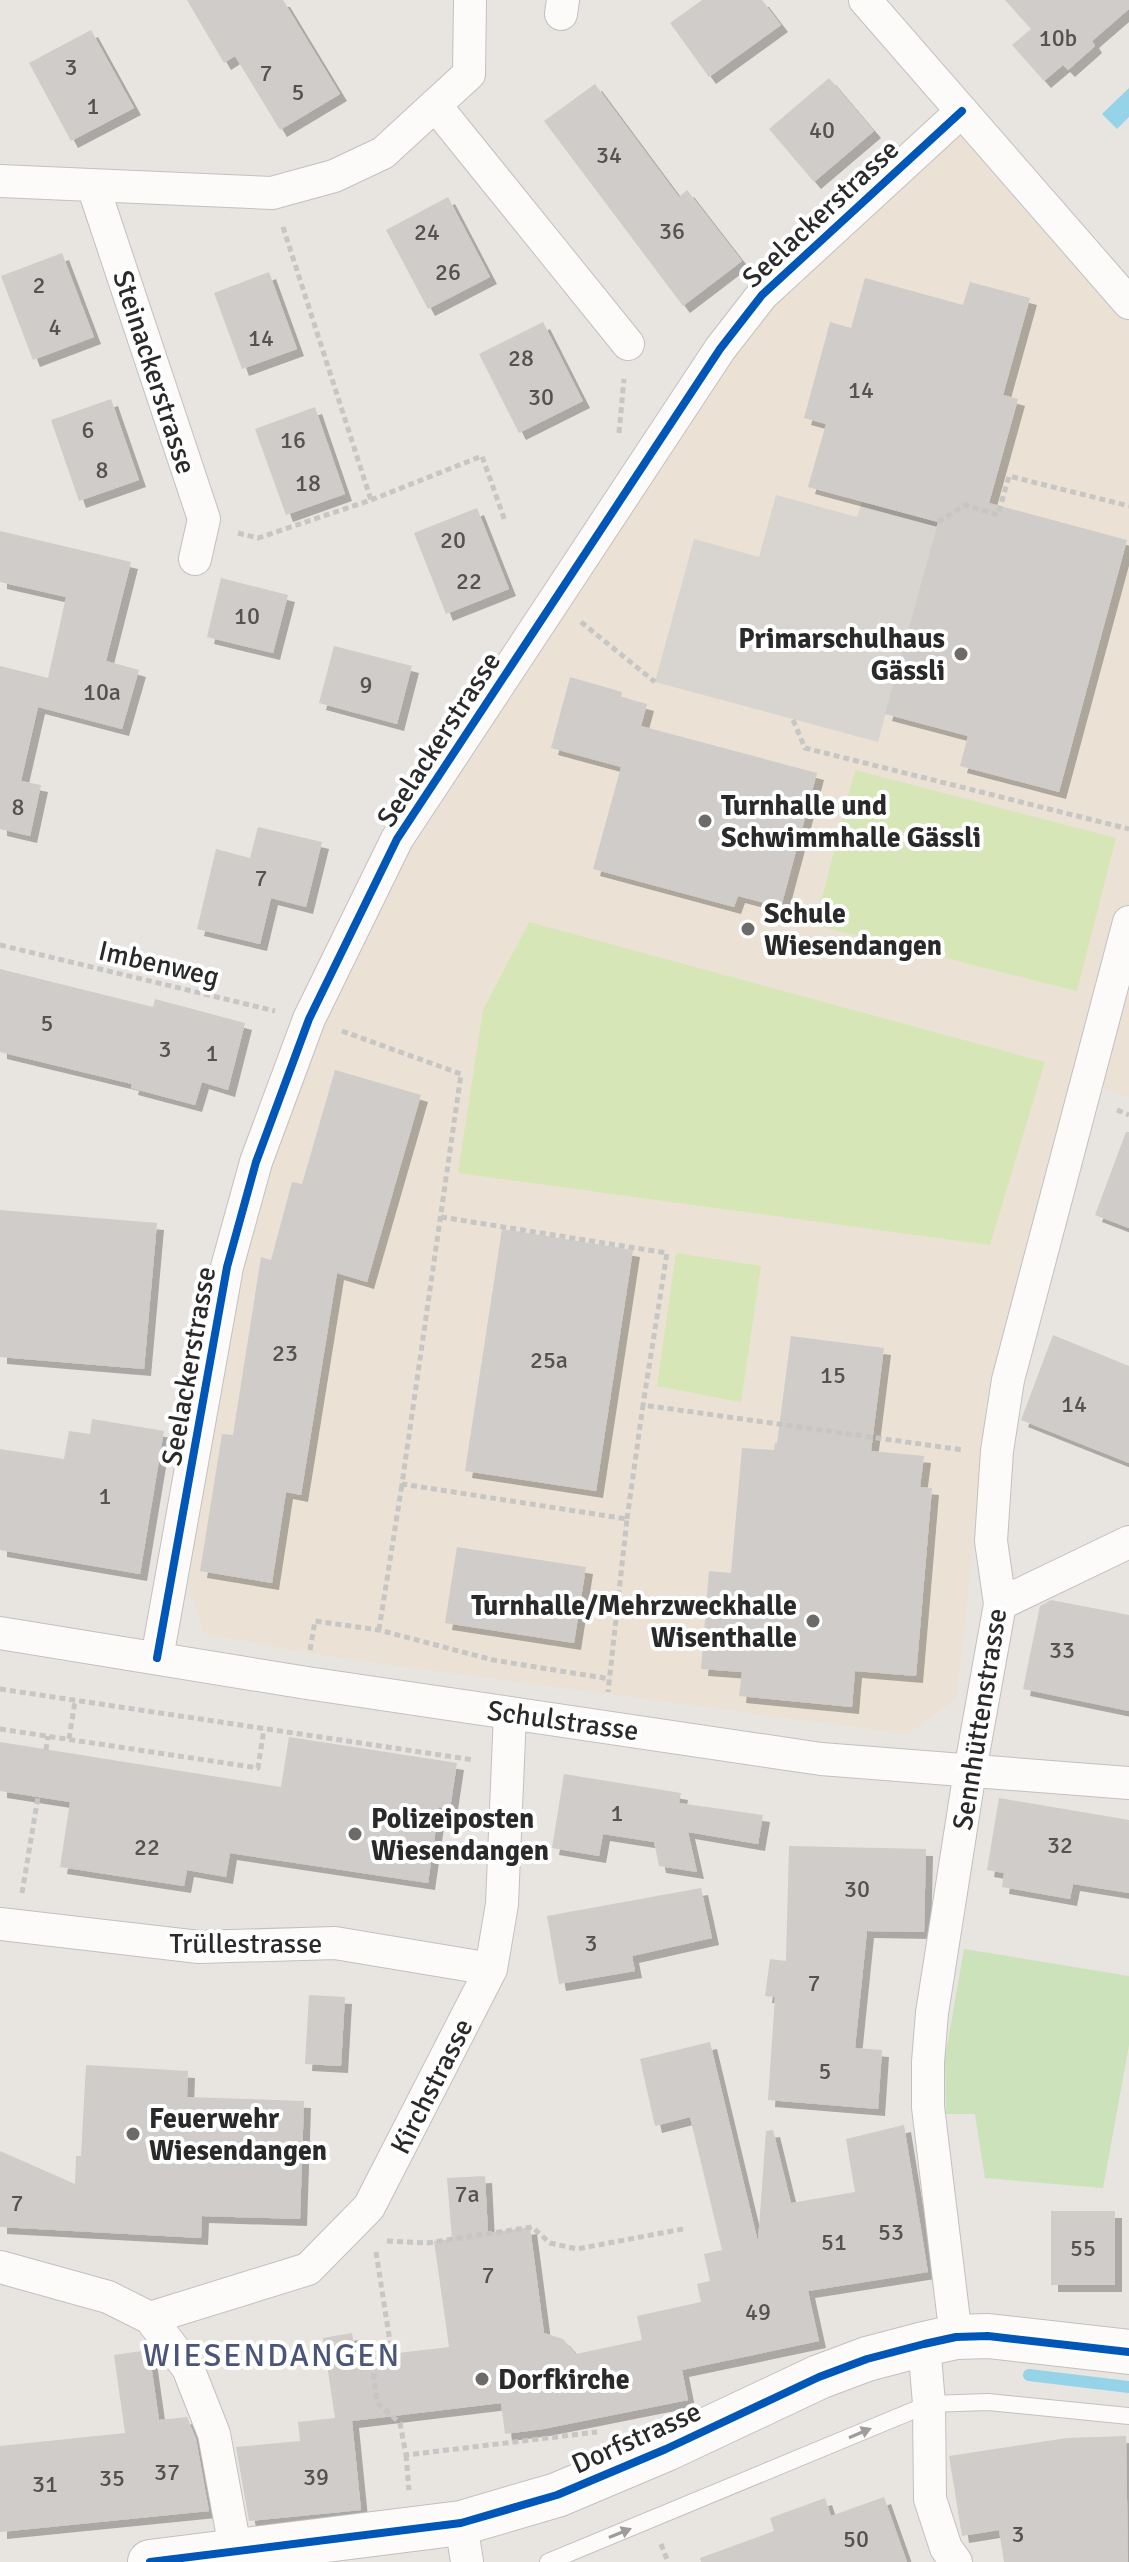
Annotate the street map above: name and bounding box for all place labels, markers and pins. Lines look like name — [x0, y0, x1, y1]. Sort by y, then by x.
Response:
place label: Primarschulhaus Gässli — [738, 622, 945, 688]
marker: Primarschulhaus Gässli — [952, 645, 970, 663]
place label: Turnhalle und Schwimmhalle Gässli — [721, 789, 981, 855]
marker: Turnhalle und Schwimmhalle Gässli — [696, 812, 714, 830]
place label: Schule Wiesendangen — [764, 897, 942, 963]
marker: Schule Wiesendangen — [739, 920, 757, 938]
place label: Turnhalle/Mehrzweckhalle Wisenthalle — [471, 1589, 797, 1655]
marker: Turnhalle/Mehrzweckhalle Wisenthalle — [804, 1612, 822, 1630]
place label: Polizeiposten Wiesendangen — [371, 1802, 549, 1868]
marker: Polizeiposten Wiesendangen — [346, 1825, 364, 1843]
place label: Feuerwehr Wiesendangen — [149, 2102, 327, 2168]
marker: Feuerwehr Wiesendangen — [124, 2125, 142, 2143]
place label: Dorfkirche — [498, 2363, 630, 2397]
marker: Dorfkirche — [473, 2370, 491, 2388]

